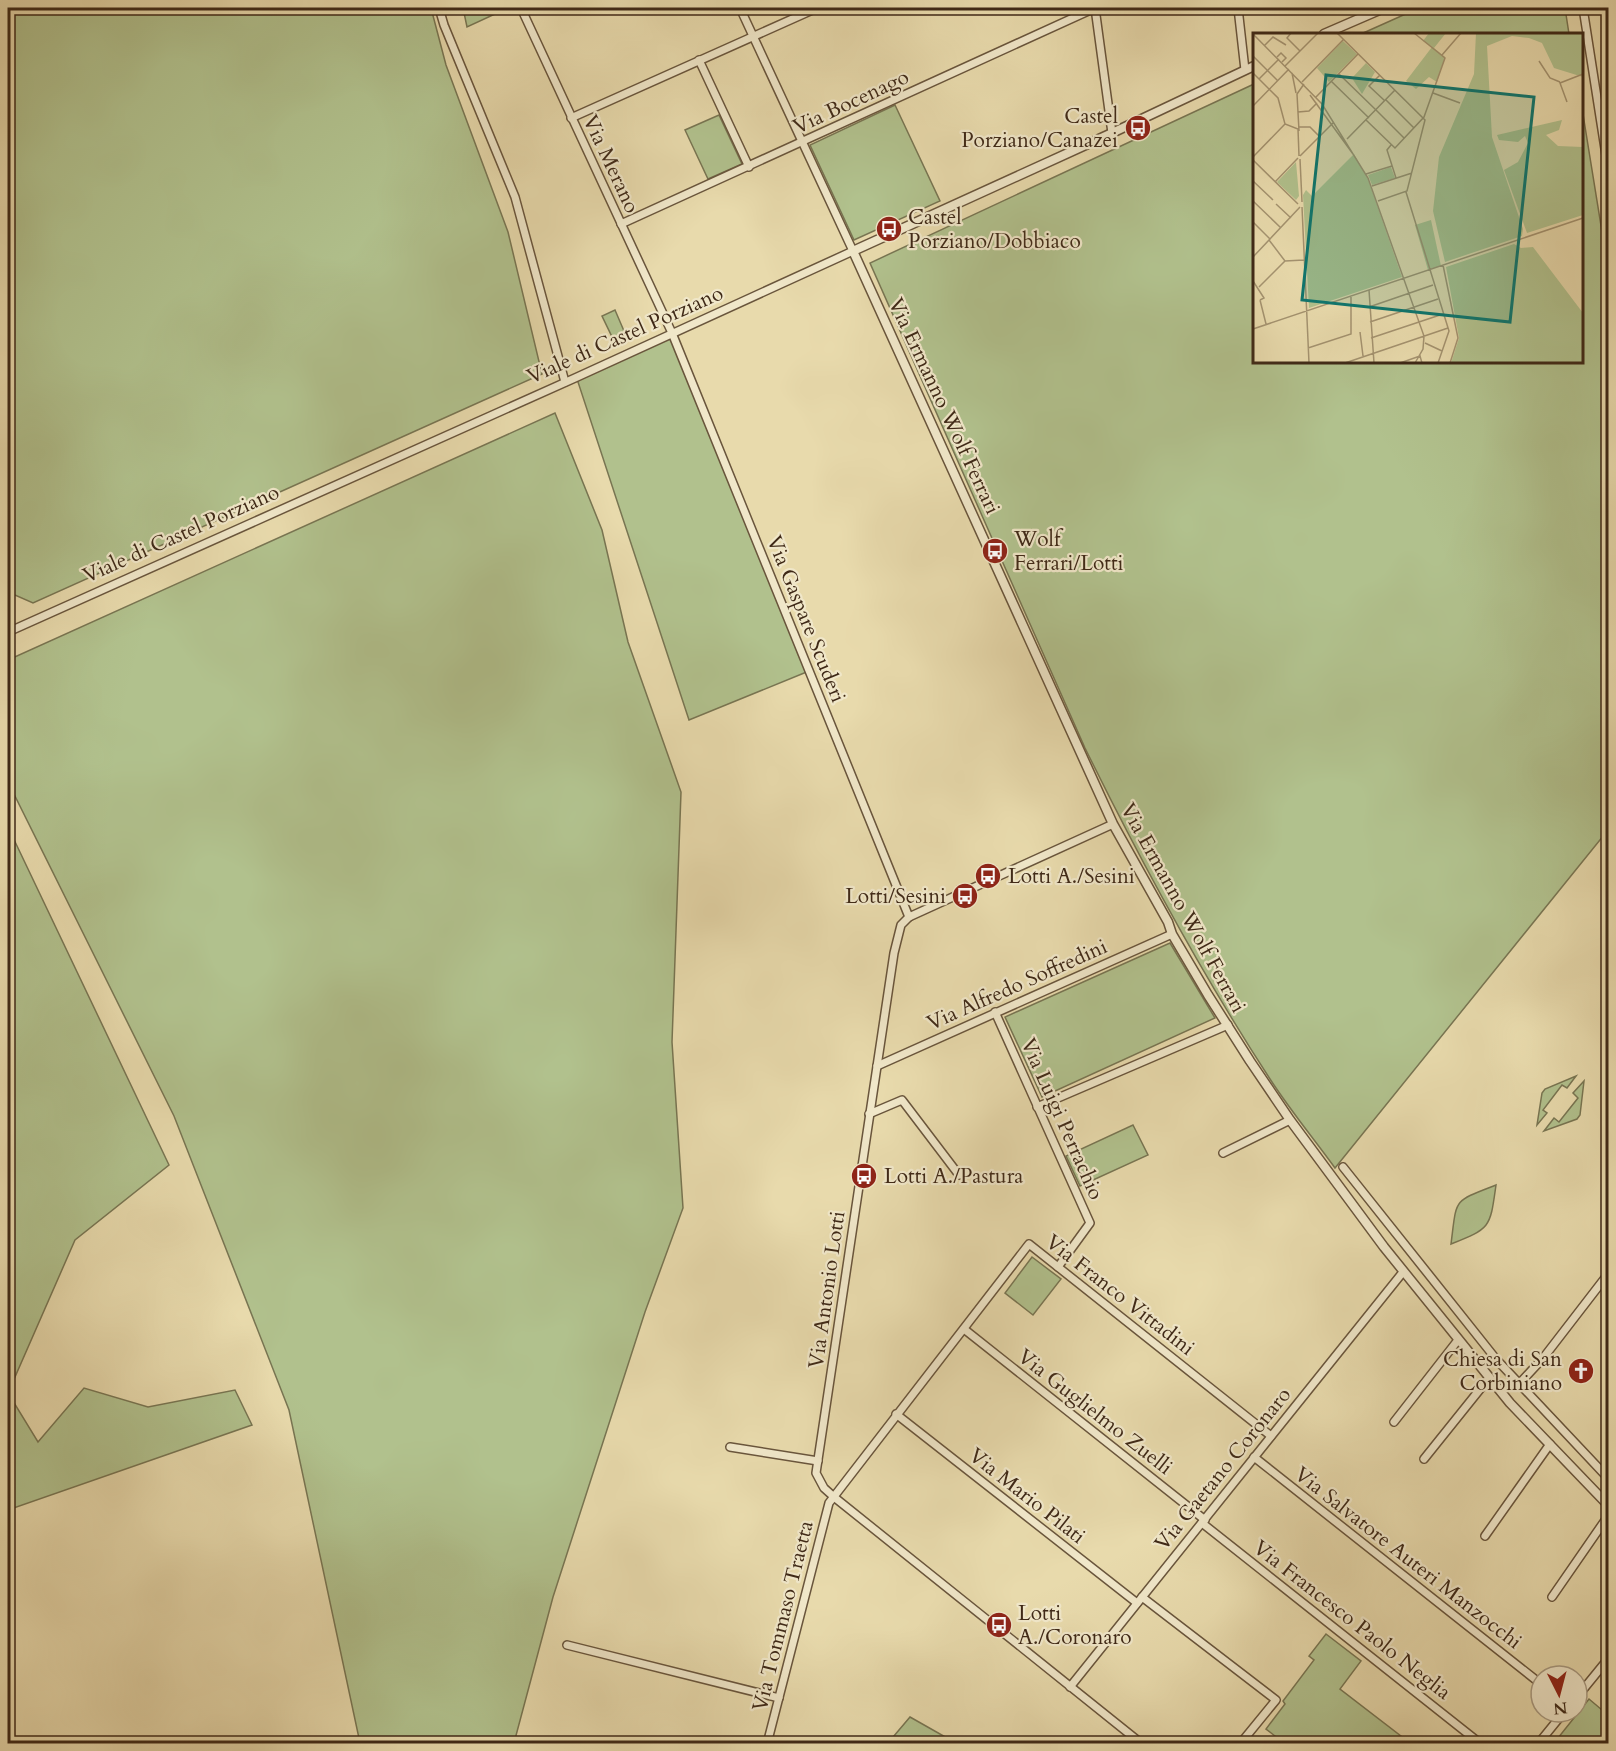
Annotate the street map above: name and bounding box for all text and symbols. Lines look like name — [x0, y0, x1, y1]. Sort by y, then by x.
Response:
inset map — [1253, 33, 1583, 363]
street label: Via Bocenago — [788, 62, 914, 142]
place label: Castel Porziano/Canazei — [961, 102, 1118, 155]
street label: Via Merano — [576, 110, 646, 218]
bus stop icon: Castel Porziano/Canazei — [1123, 113, 1153, 143]
place label: Castel Porziano/Dobbiaco — [908, 203, 1081, 256]
bus stop icon: Castel Porziano/Dobbiaco — [874, 214, 904, 244]
street label: Viale di Castel Porziano — [522, 279, 728, 391]
street label: Via Ermanno Wolf Ferrari — [881, 293, 1007, 519]
street label: Viale di Castel Porziano — [78, 478, 284, 590]
place label: Wolf Ferrari/Lotti — [1013, 525, 1124, 578]
street label: Via Gaspare Scuderi — [759, 531, 853, 707]
bus stop icon: Wolf Ferrari/Lotti — [980, 536, 1010, 566]
street label: Via Ermanno Wolf Ferrari — [1113, 798, 1253, 1018]
bus stop icon: Lotti A./Sesini — [973, 861, 1003, 891]
place label: Lotti A./Sesini — [1008, 862, 1135, 891]
bus stop icon: Lotti/Sesini — [950, 881, 980, 911]
place label: Lotti/Sesini — [845, 882, 946, 911]
street label: Via Alfredo Soffredini — [922, 932, 1112, 1038]
street label: Via Luigi Perrachio — [1013, 1034, 1111, 1204]
bus stop icon: Lotti A./Pastura — [849, 1161, 879, 1191]
place label: Lotti A./Pastura — [884, 1162, 1023, 1191]
street label: Via Antonio Lotti — [802, 1209, 852, 1371]
street label: Via Franco Vittadini — [1039, 1228, 1201, 1362]
street label: Via Guglielmo Zuelli — [1011, 1342, 1179, 1482]
place label: Chiesa di San Corbiniano — [1443, 1345, 1562, 1398]
church icon: Chiesa di San Corbiniano — [1566, 1356, 1596, 1386]
street label: Via Gaetano Coronaro — [1148, 1381, 1298, 1557]
street label: Via Mario Pilati — [963, 1441, 1091, 1551]
street label: Via Salvatore Auteri Manzocchi — [1288, 1460, 1528, 1656]
street label: Via Tommaso Traetta — [745, 1518, 821, 1714]
street label: Via Francesco Paolo Neglia — [1247, 1533, 1457, 1707]
place label: Lotti A./Coronaro — [1018, 1599, 1132, 1652]
bus stop icon: Lotti A./Coronaro — [984, 1610, 1014, 1640]
north arrow — [1529, 1664, 1589, 1724]
text: N — [1552, 1696, 1569, 1720]

